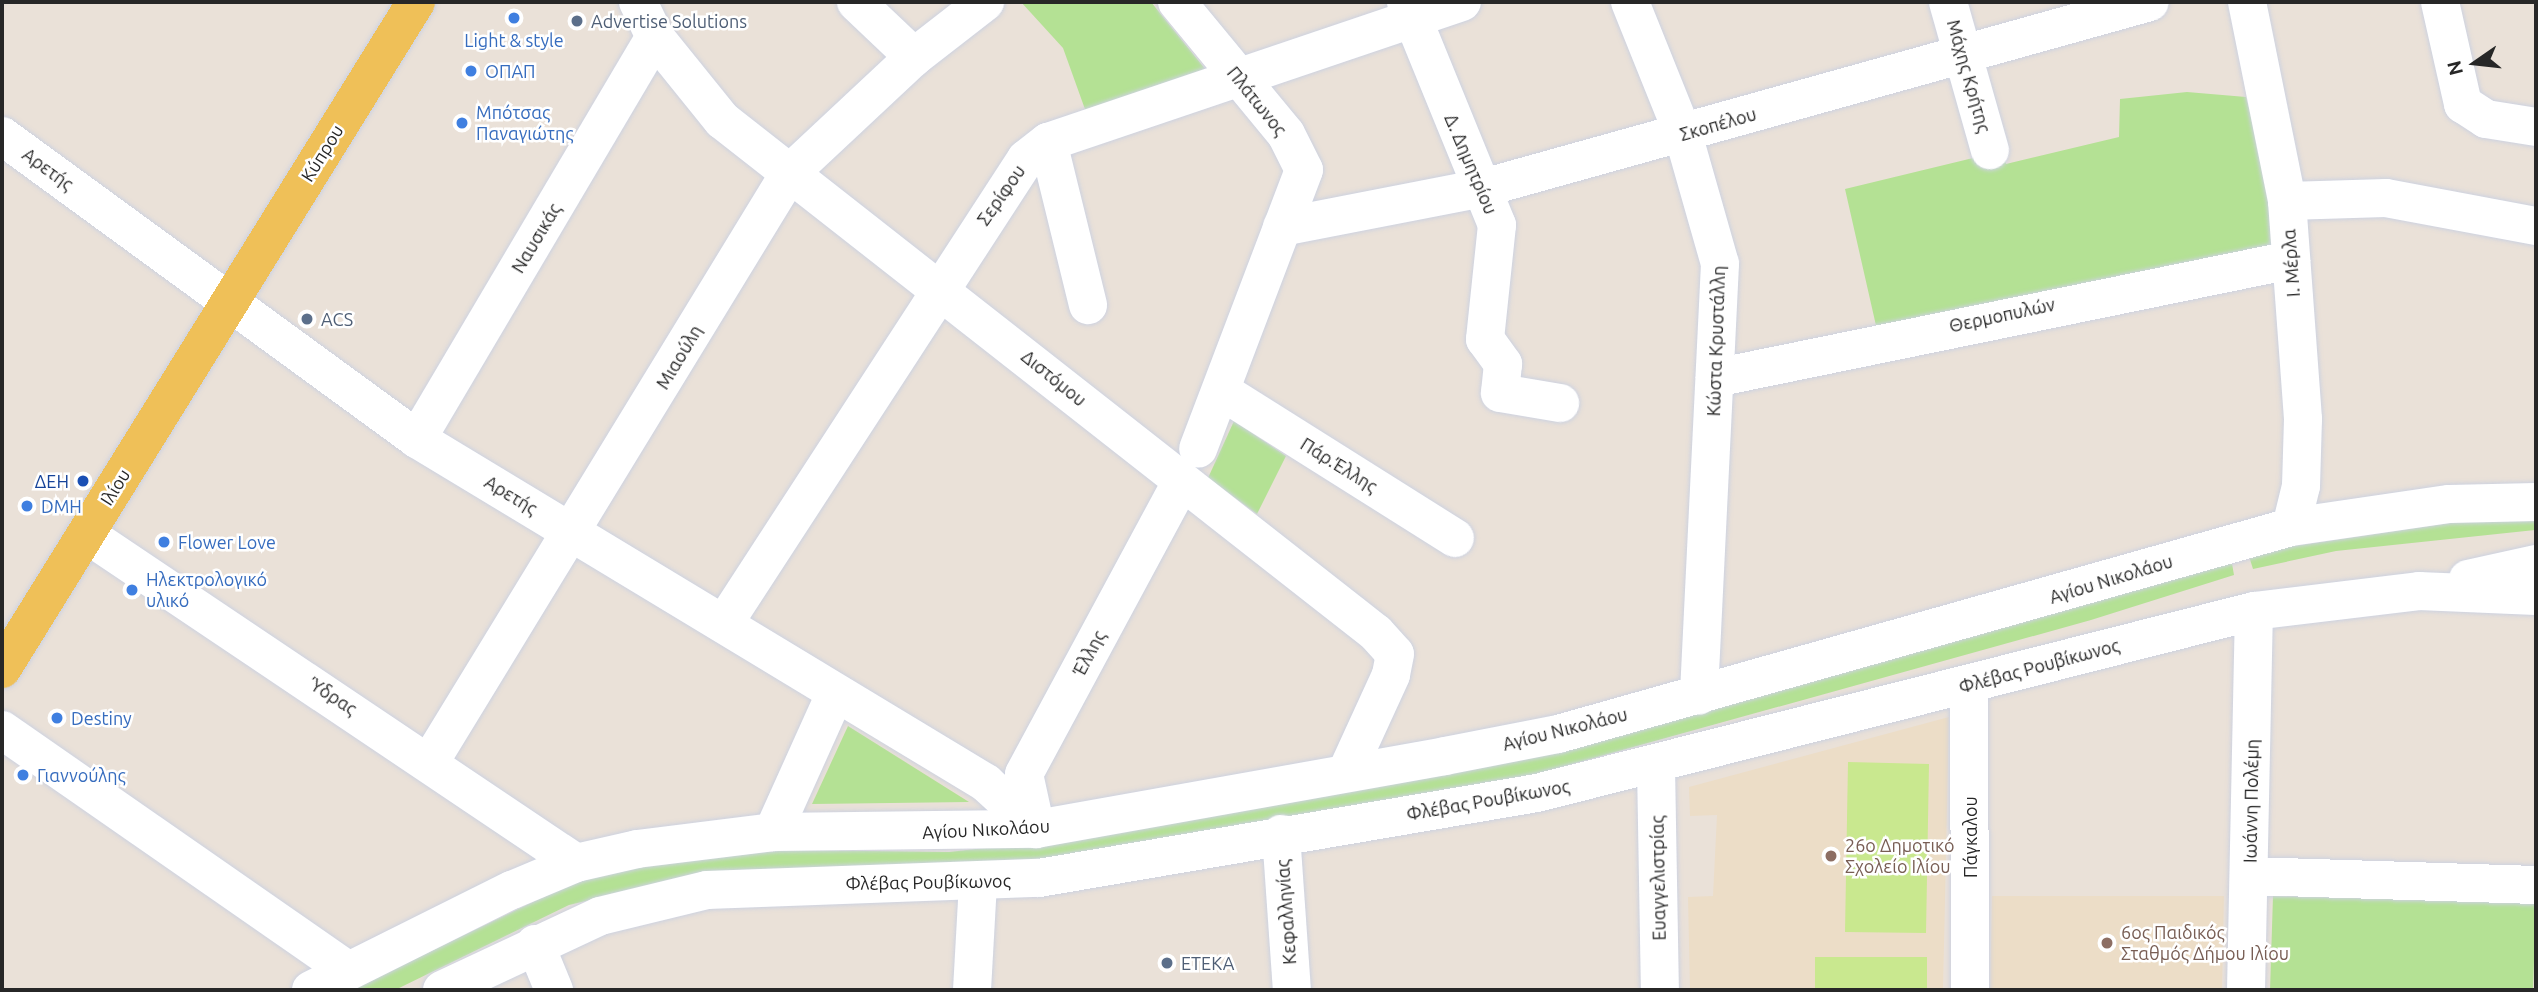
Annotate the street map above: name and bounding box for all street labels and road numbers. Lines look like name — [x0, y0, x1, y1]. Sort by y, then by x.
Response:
street label: Μάχης Κρήτης — [1943, 17, 1995, 135]
street label: Πλάτωνος — [1223, 62, 1291, 140]
street label: Σκοπέλου — [1677, 103, 1759, 145]
street label: Δ. Δημητρίου — [1440, 111, 1502, 217]
street label: Κύπρου — [296, 121, 348, 185]
street label: Αρετής — [18, 143, 78, 195]
street label: Σερίφου — [972, 161, 1030, 229]
street label: Ναυσικάς — [507, 199, 565, 277]
street label: Ι. Μέρλα — [2278, 228, 2304, 298]
street label: Κώστα Κρυστάλλη — [1703, 265, 1729, 417]
street label: Θερμοπυλών — [1947, 293, 2057, 337]
street label: Μιαούλη — [651, 321, 707, 393]
street label: Διστόμου — [1017, 345, 1091, 411]
street label: Πάρ.Έλλης — [1297, 433, 1381, 497]
street label: Ιλίου — [95, 465, 135, 509]
street label: Αρετής — [481, 471, 541, 519]
street label: Αγίου Νικολάου — [2047, 550, 2175, 608]
street label: Έλλης — [1068, 627, 1110, 679]
street label: Φλέβας Ρουβίκωνος — [1956, 634, 2122, 698]
street label: Ύδρας — [305, 673, 361, 719]
street label: Αγίου Νικολάου — [1500, 703, 1630, 755]
street label: Ιωάννη Πολέμη — [2239, 739, 2263, 863]
street label: Φλέβας Ρουβίκωνος — [1405, 775, 1571, 825]
street label: Πάγκαλου — [1959, 796, 1981, 878]
street label: Αγίου Νικολάου — [922, 815, 1050, 843]
street label: Ευαγγελιστρίας — [1646, 815, 1670, 941]
street label: Κεφαλληνίας — [1272, 859, 1300, 965]
street label: Φλέβας Ρουβίκωνος — [845, 870, 1011, 894]

